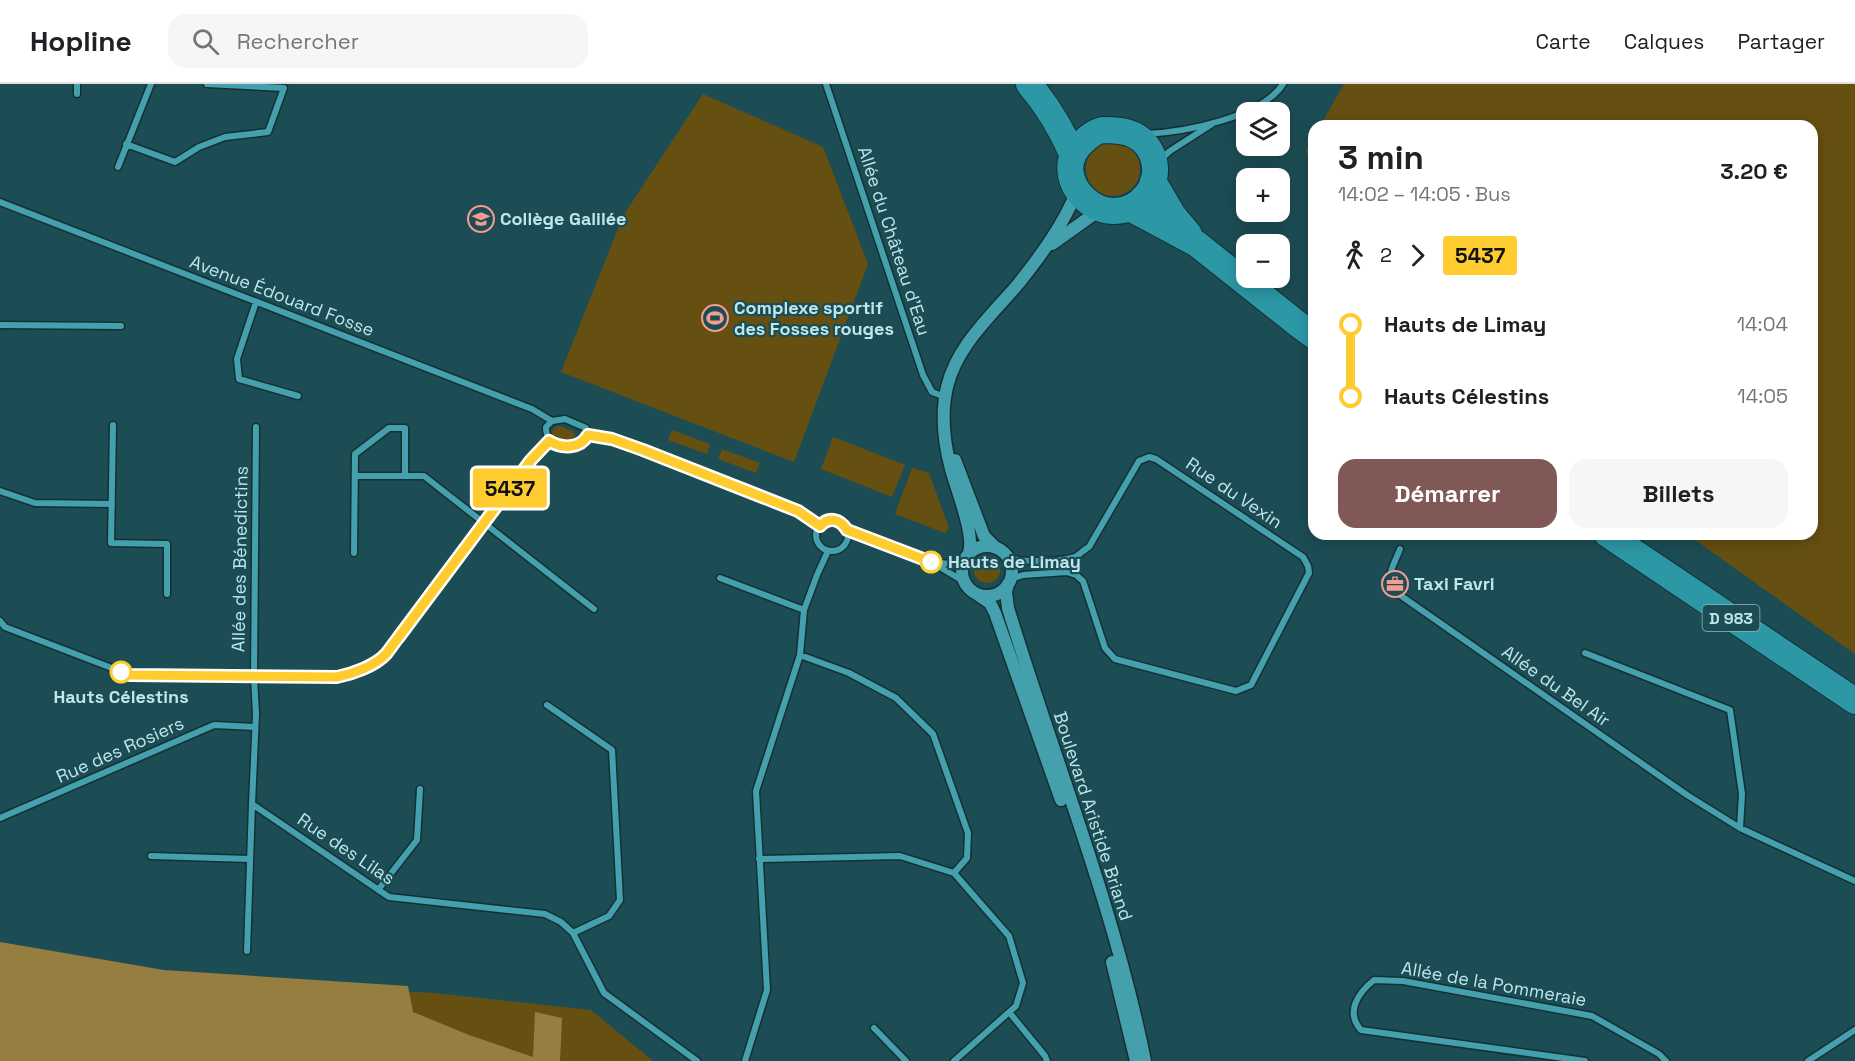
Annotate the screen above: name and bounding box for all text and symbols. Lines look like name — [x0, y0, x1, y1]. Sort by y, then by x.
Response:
search box — [168, 14, 588, 68]
text: Hopline — [30, 23, 132, 59]
icon: search — [189, 25, 222, 58]
text: Rechercher — [237, 27, 359, 55]
text: Carte — [1536, 28, 1591, 55]
text: Calques — [1624, 28, 1704, 55]
text: Partager — [1737, 28, 1825, 55]
map controls — [1236, 102, 1290, 288]
button: layers — [1236, 102, 1290, 156]
text: 3 min — [1338, 137, 1424, 179]
street label: Allée du Château d'Eau — [853, 143, 936, 338]
text: 3.20 € — [1720, 157, 1788, 185]
button: + — [1236, 168, 1290, 222]
text: 14:02 – 14:05 · Bus — [1338, 181, 1511, 207]
school or university icon: Collège Galilée — [466, 204, 496, 234]
place label: Collège Galilée — [500, 207, 626, 230]
button: − — [1236, 234, 1290, 288]
icon: walk — [1338, 239, 1371, 272]
icon: forward — [1401, 239, 1434, 272]
text: 2 — [1380, 242, 1392, 268]
text: 5437 — [1455, 242, 1505, 269]
street label: Avenue Édouard Fosse — [187, 250, 378, 341]
place label: Complexe sportif des Fosses rouges — [734, 296, 894, 340]
sports icon: Complexe sportif des Fosses rouges — [700, 303, 730, 333]
text: Hauts de Limay — [1384, 310, 1546, 338]
text: 14:04 — [1737, 311, 1788, 337]
text: Hauts Célestins — [1384, 382, 1549, 410]
text: 14:05 — [1737, 383, 1788, 409]
street label: Rue du Vexin — [1182, 452, 1287, 533]
button: Démarrer — [1338, 459, 1557, 528]
button: Billets — [1569, 459, 1788, 528]
street label: Allée des Bénedictins — [226, 466, 253, 652]
line badge: 5437 — [468, 468, 552, 508]
text: 5437 — [485, 475, 535, 502]
place label: Hauts de Limay — [948, 550, 1081, 573]
marker: Hauts de Limay — [920, 551, 942, 573]
office icon: Taxi Favri — [1380, 569, 1410, 599]
place label: Taxi Favri — [1414, 572, 1495, 595]
road number: D 983 — [1702, 605, 1760, 631]
street label: Allée du Bel Air — [1498, 640, 1615, 732]
marker: Hauts Célestins — [110, 661, 132, 683]
place label: Hauts Célestins — [53, 685, 189, 708]
street label: Boulevard Aristide Briand — [1049, 708, 1138, 923]
street label: Rue des Rosiers — [52, 711, 187, 788]
street label: Rue des Lilas — [293, 808, 399, 890]
street label: Allée de la Pommeraie — [1400, 956, 1588, 1011]

